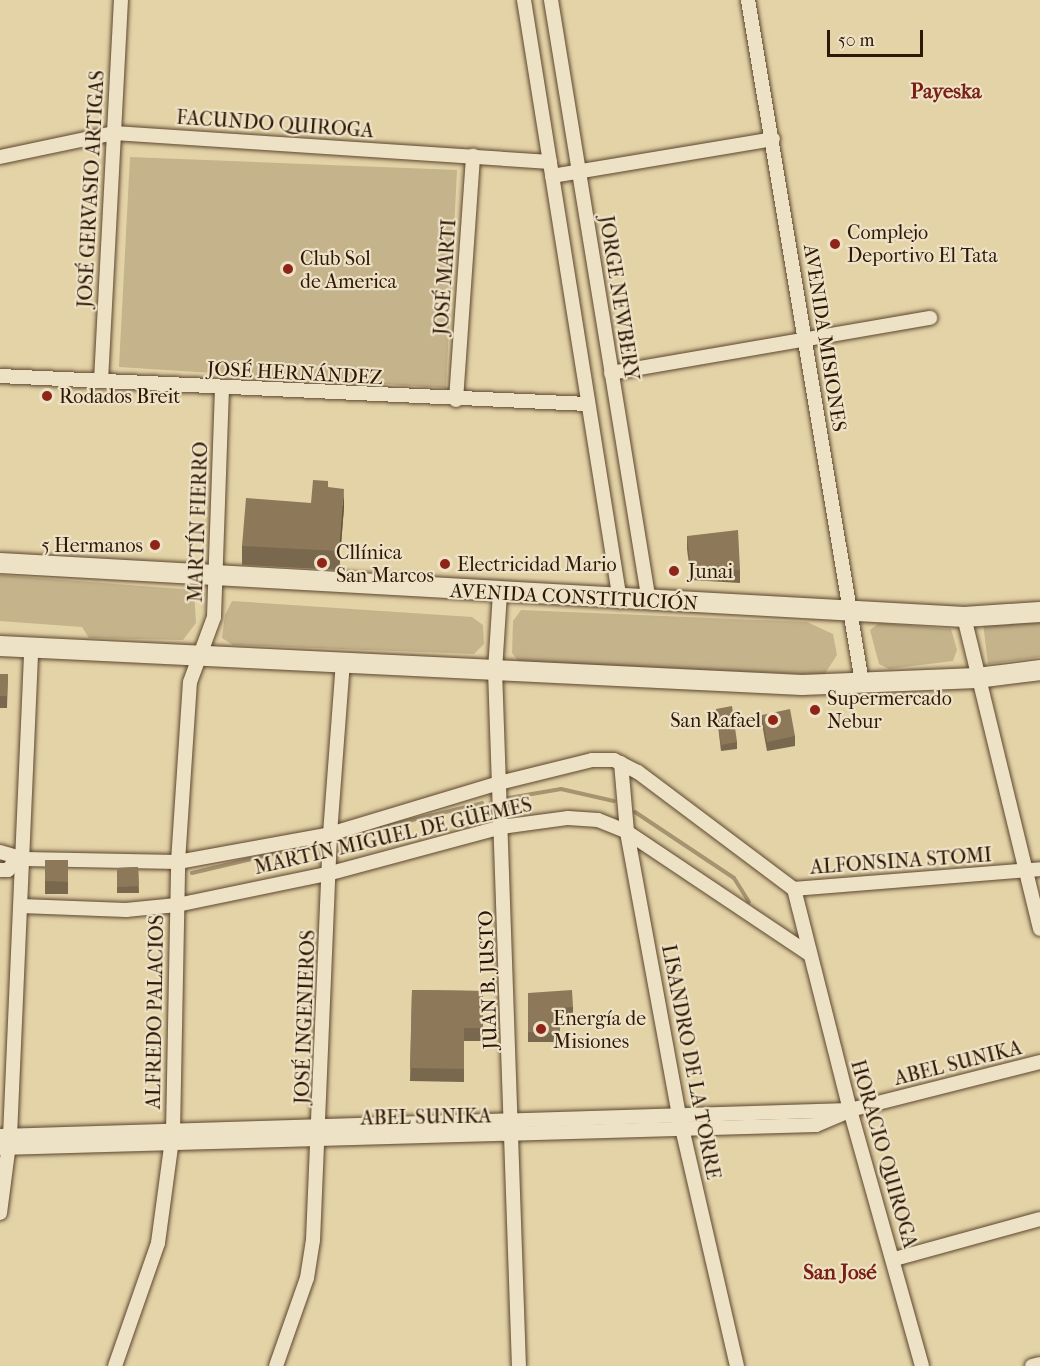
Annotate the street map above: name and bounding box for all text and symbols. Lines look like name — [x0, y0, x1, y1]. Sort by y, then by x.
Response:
scale bar — [830, 18, 926, 56]
text: 50 m — [838, 30, 874, 51]
street label: JOSÉ GERVASIO ARTIGAS — [73, 70, 109, 308]
district label: Payeska — [910, 78, 982, 104]
street label: FACUNDO QUIROGA — [175, 105, 375, 143]
street label: JORGE NEWBERY — [594, 214, 644, 382]
street label: JOSÉ MARTI — [429, 218, 461, 336]
place label: Complejo Deportivo El Tata — [847, 220, 998, 267]
marker: Complejo Deportivo El Tata — [828, 237, 842, 251]
street label: AVENIDA MISIONES — [798, 243, 852, 433]
place label: Club Sol de America — [300, 246, 397, 293]
marker: Club Sol de America — [281, 262, 295, 276]
street label: JOSÉ HERNÁNDEZ — [206, 356, 384, 390]
place label: Rodados Breit — [59, 384, 180, 408]
marker: Rodados Breit — [40, 389, 54, 403]
street label: MARTÍN FIERRO — [183, 441, 213, 603]
place label: 5 Hermanos — [41, 533, 143, 557]
marker: 5 Hermanos — [148, 538, 162, 552]
place label: Cllínica San Marcos — [336, 540, 434, 587]
place label: Electricidad Mario — [457, 552, 617, 576]
marker: Cllínica San Marcos — [313, 554, 331, 572]
marker: Electricidad Mario — [438, 557, 452, 571]
place label: Junai — [688, 559, 733, 583]
marker: Junai — [665, 562, 683, 580]
street label: AVENIDA CONSTITUCIÓN — [449, 579, 699, 615]
place label: Supermercado Nebur — [827, 686, 952, 733]
marker: Supermercado Nebur — [808, 703, 822, 717]
place label: San Rafael — [670, 708, 761, 732]
marker: San Rafael — [766, 713, 780, 727]
street label: MARTÍN MIGUEL DE GÜEMES — [252, 792, 534, 880]
street label: ALFONSINA STOMI — [809, 843, 993, 879]
street label: JUAN B. JUSTO — [474, 910, 502, 1050]
street label: ALFREDO PALACIOS — [141, 915, 169, 1109]
street label: JOSÉ INGENIEROS — [290, 929, 320, 1105]
street label: LISANDRO DE LA TORRE — [656, 942, 726, 1182]
place label: Energía de Misiones — [553, 1006, 646, 1053]
marker: Energía de Misiones — [534, 1022, 548, 1036]
street label: ABEL SUNIKA — [892, 1036, 1024, 1090]
street label: HORACIO QUIROGA — [846, 1057, 922, 1251]
street label: ABEL SUNIKA — [360, 1104, 492, 1130]
district label: San José — [803, 1259, 877, 1285]

